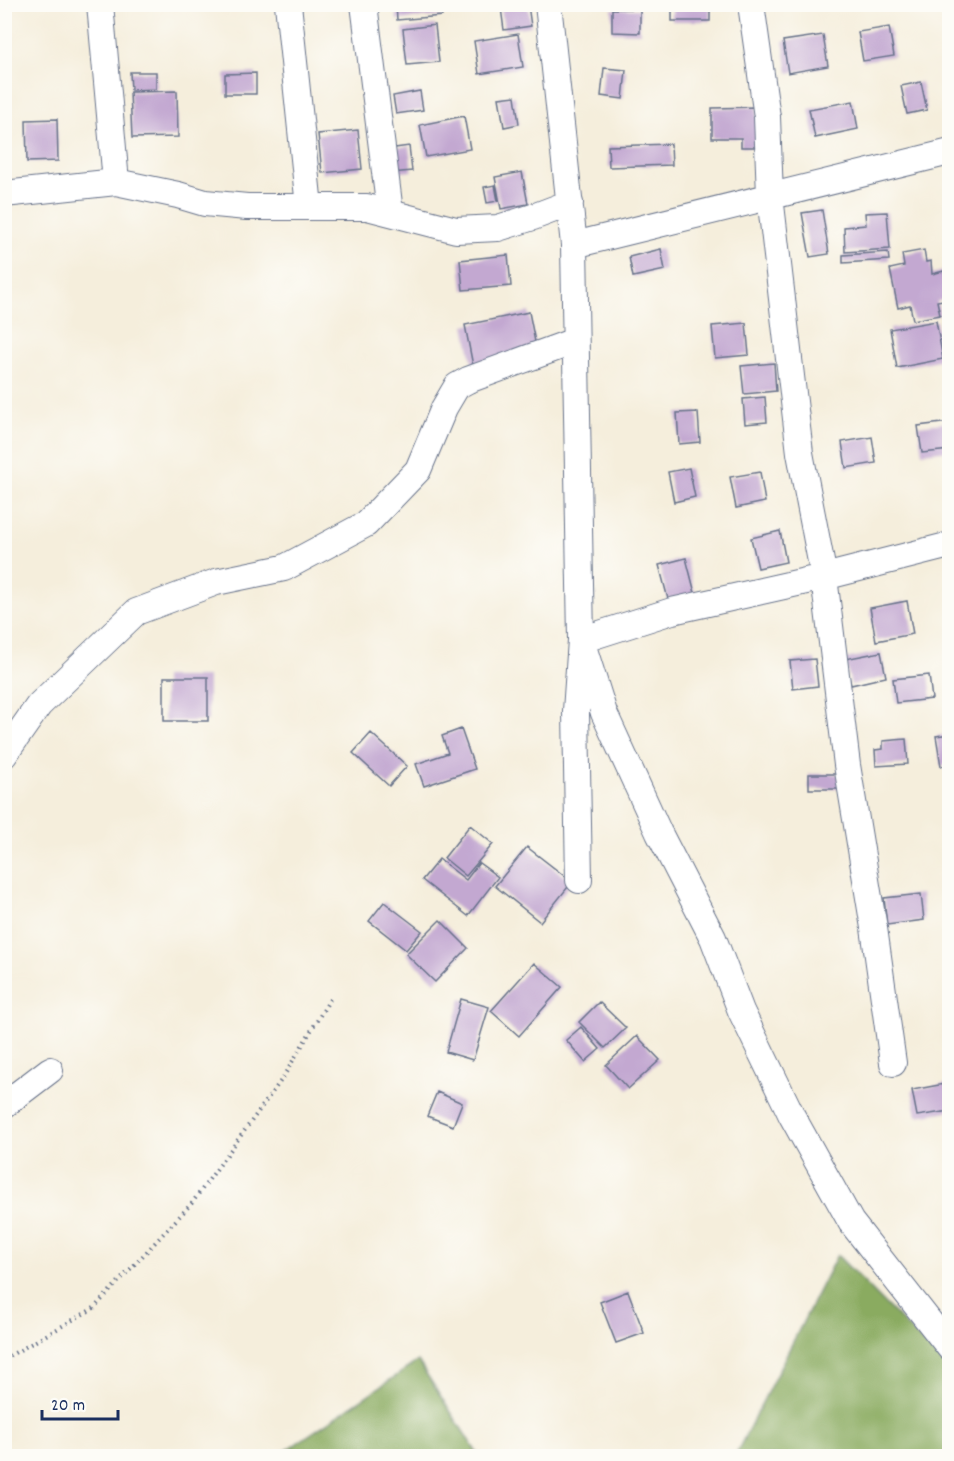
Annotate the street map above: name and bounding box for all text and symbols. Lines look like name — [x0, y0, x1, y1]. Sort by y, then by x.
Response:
scale bar — [42, 1383, 118, 1421]
text: 20 m — [51, 1394, 85, 1419]

